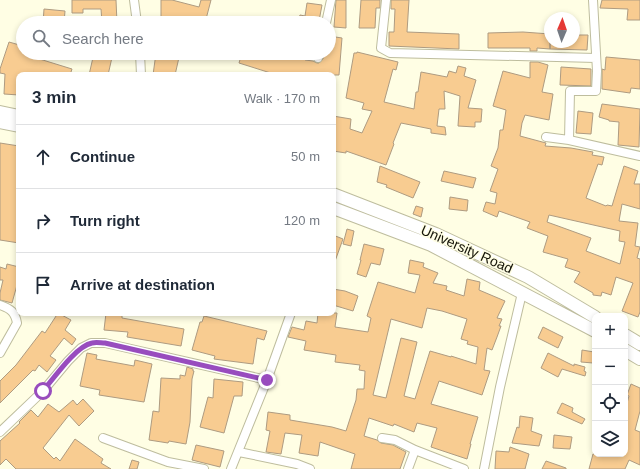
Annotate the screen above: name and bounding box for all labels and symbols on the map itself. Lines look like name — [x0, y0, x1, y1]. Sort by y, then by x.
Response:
north arrow — [544, 12, 580, 48]
street label: University Road — [419, 222, 515, 276]
route end — [258, 371, 276, 389]
route start — [34, 382, 52, 400]

